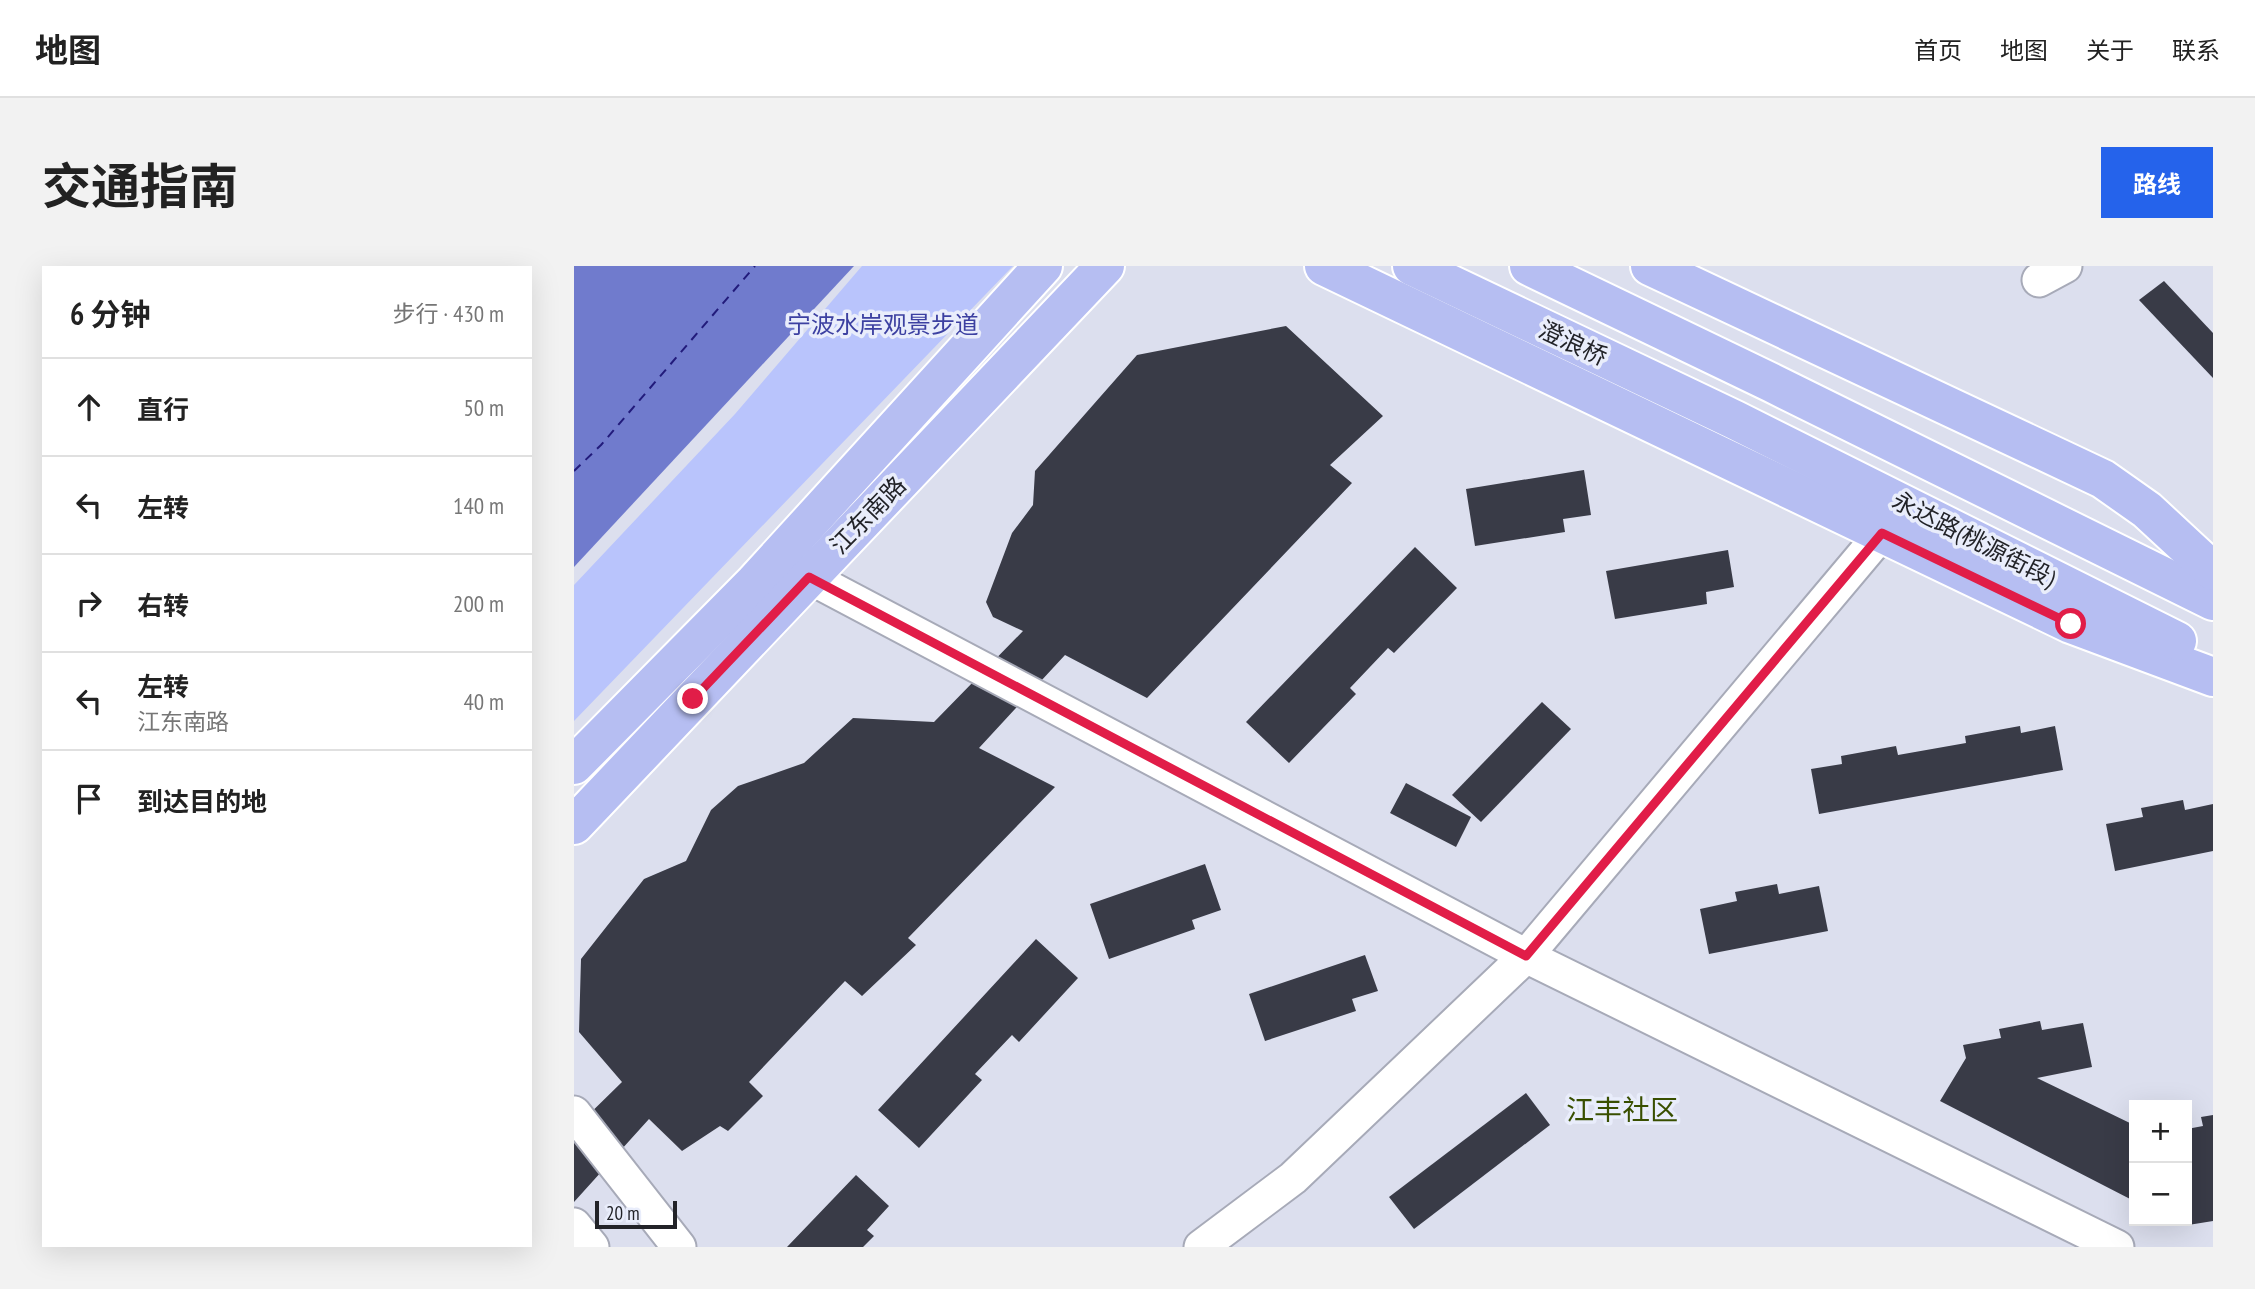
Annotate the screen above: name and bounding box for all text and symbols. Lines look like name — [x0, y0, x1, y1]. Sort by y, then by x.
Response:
text: 地图 — [35, 28, 101, 71]
text: 首页 — [1914, 35, 1962, 66]
text: 地图 — [2000, 35, 2048, 66]
text: 关于 — [2086, 35, 2134, 66]
text: 联系 — [2172, 35, 2220, 66]
button: 路线 — [2101, 147, 2213, 218]
text: 交通指南 — [42, 154, 238, 218]
text: 6 分钟 — [70, 294, 151, 333]
text: 步行 · 430 m — [392, 299, 504, 328]
park label: 宁波水岸观景步道 — [787, 309, 979, 340]
street label: 澄浪桥 — [1534, 314, 1612, 372]
icon: ahead — [70, 388, 108, 426]
text: 直行 — [137, 393, 189, 426]
text: 50 m — [463, 393, 504, 422]
street label: 江东南路 — [824, 470, 912, 560]
street label: 永达路(桃源街段) — [1887, 485, 2061, 594]
icon: left — [70, 486, 108, 524]
text: 左转 — [137, 491, 189, 524]
text: 140 m — [453, 491, 504, 520]
icon: right — [70, 584, 108, 622]
text: 右转 — [137, 589, 189, 622]
text: 200 m — [453, 589, 504, 618]
route start — [2055, 608, 2086, 639]
text: 左转 — [137, 670, 189, 703]
icon: left — [70, 682, 108, 720]
route end — [677, 683, 708, 714]
text: 40 m — [463, 687, 504, 716]
text: 江东南路 — [137, 707, 229, 736]
icon: arrive — [70, 780, 108, 818]
text: 到达目的地 — [137, 785, 267, 818]
district label: 江丰社区 — [1566, 1091, 1678, 1128]
map controls — [2129, 1100, 2192, 1226]
button: + — [2129, 1100, 2192, 1163]
button: − — [2129, 1163, 2192, 1226]
scale bar — [595, 1198, 677, 1230]
text: 20 m — [606, 1201, 640, 1225]

